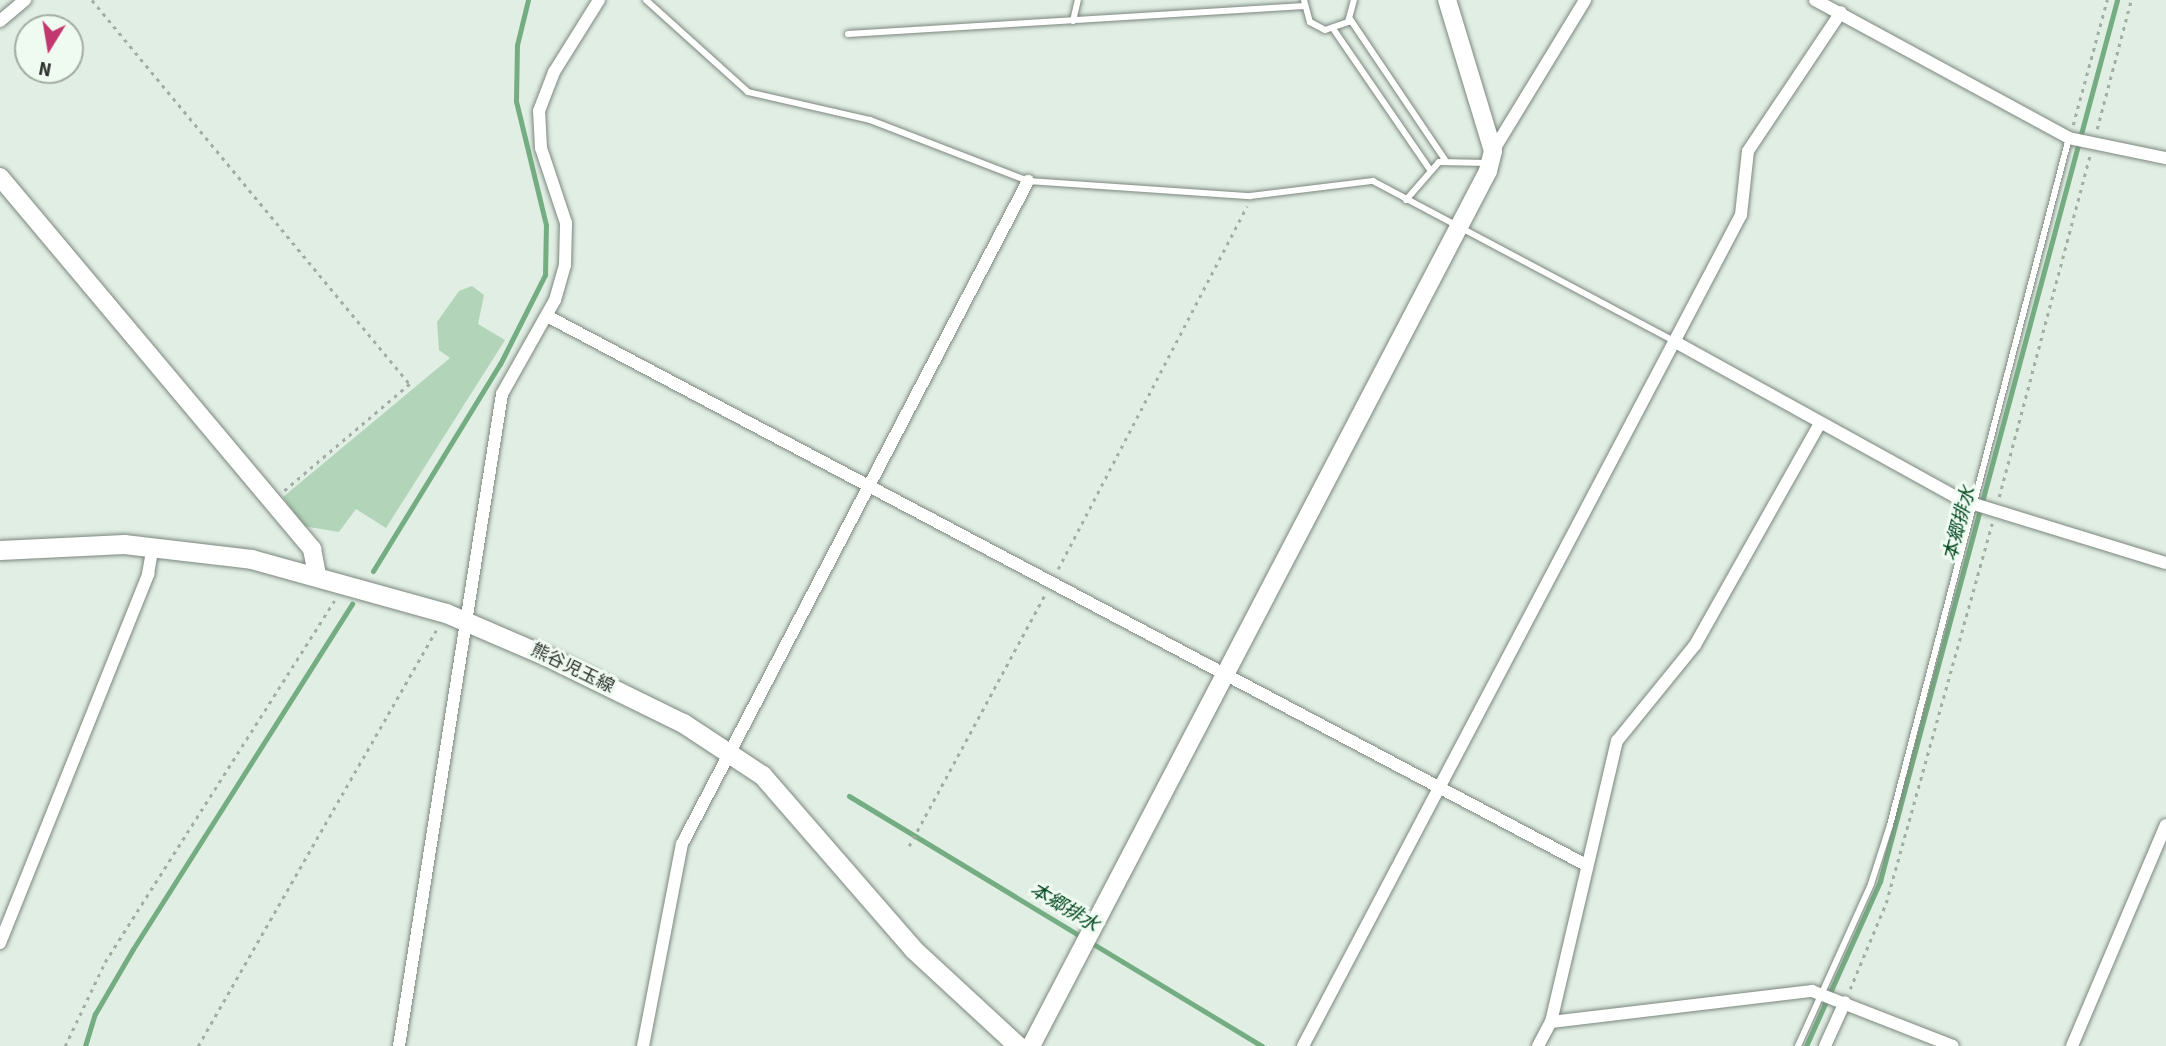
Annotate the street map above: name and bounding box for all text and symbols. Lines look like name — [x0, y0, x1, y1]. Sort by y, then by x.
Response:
north arrow — [14, 14, 84, 84]
text: N — [37, 54, 54, 83]
water label: 本郷排水 — [1939, 484, 1981, 564]
street label: 熊谷児玉線 — [527, 640, 617, 698]
water label: 本郷排水 — [1026, 879, 1102, 937]

